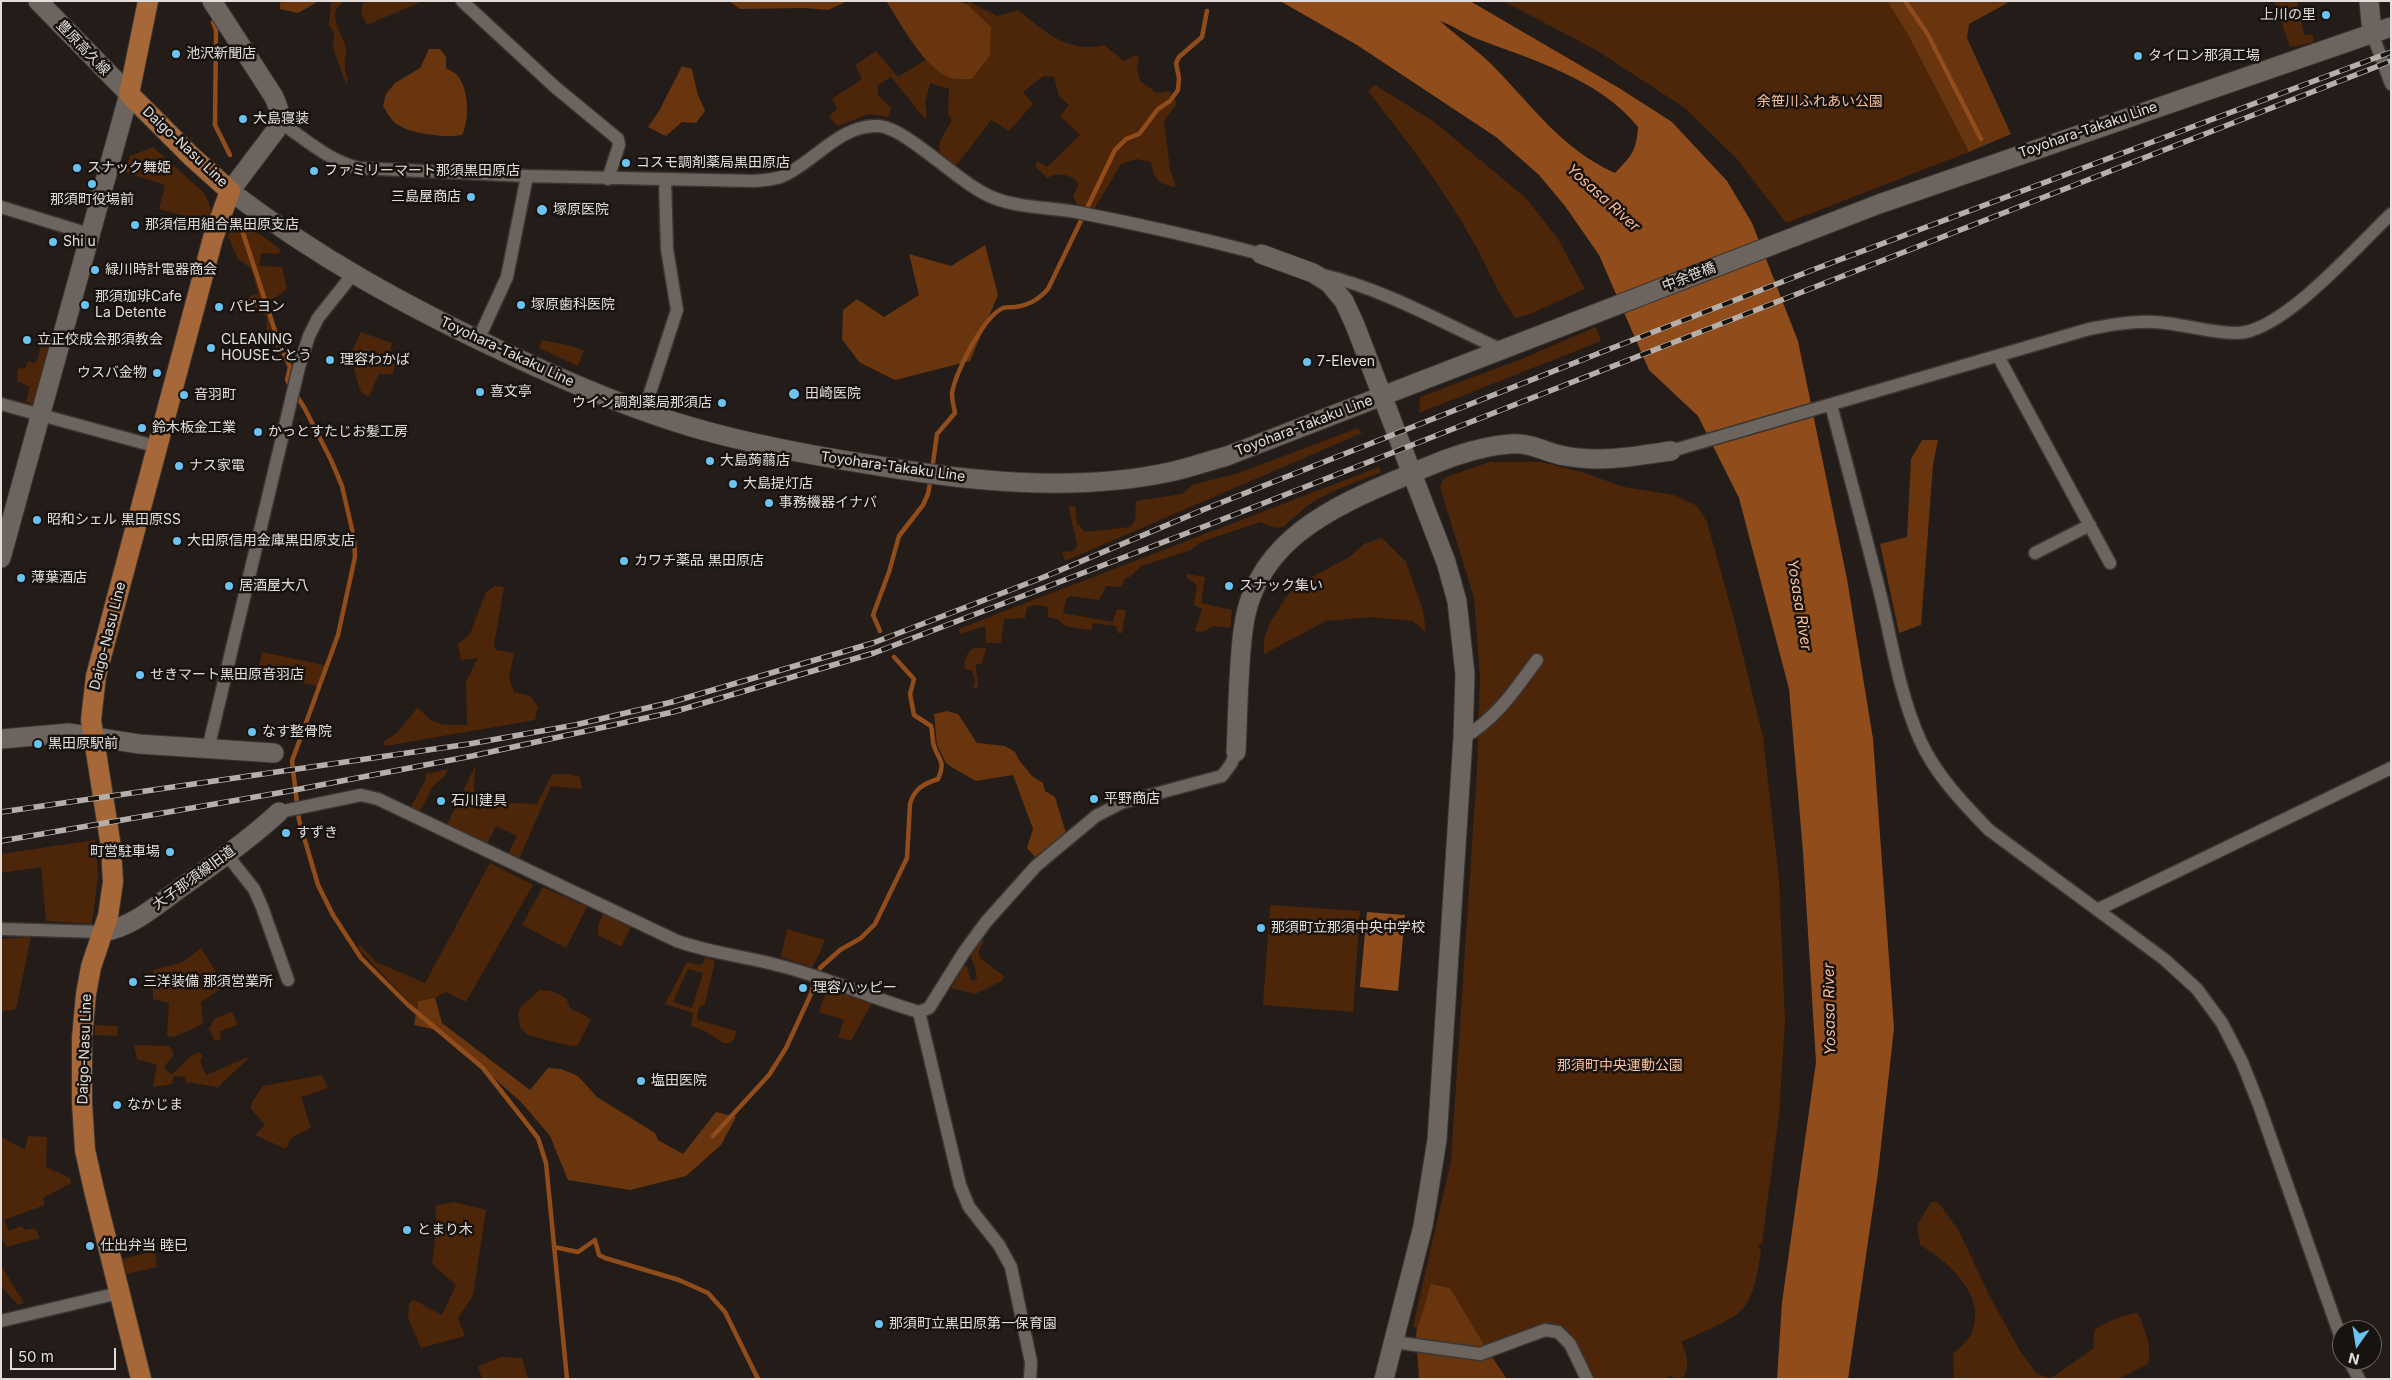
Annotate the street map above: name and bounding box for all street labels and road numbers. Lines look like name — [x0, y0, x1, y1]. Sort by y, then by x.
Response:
street label: 豊原高久線 — [53, 17, 113, 79]
street label: Toyohara-Takaku Line — [2016, 98, 2160, 162]
street label: Daigo-Nasu Line — [139, 103, 231, 191]
street label: 中余笹橋 — [1660, 259, 1718, 295]
street label: Toyohara-Takaku Line — [437, 314, 577, 390]
street label: Toyohara-Takaku Line — [1233, 392, 1375, 460]
street label: Toyohara-Takaku Line — [820, 449, 966, 485]
street label: Daigo-Nasu Line — [86, 580, 130, 692]
street label: 大子那須線旧道 — [149, 842, 239, 914]
street label: Daigo-Nasu Line — [75, 993, 95, 1105]

